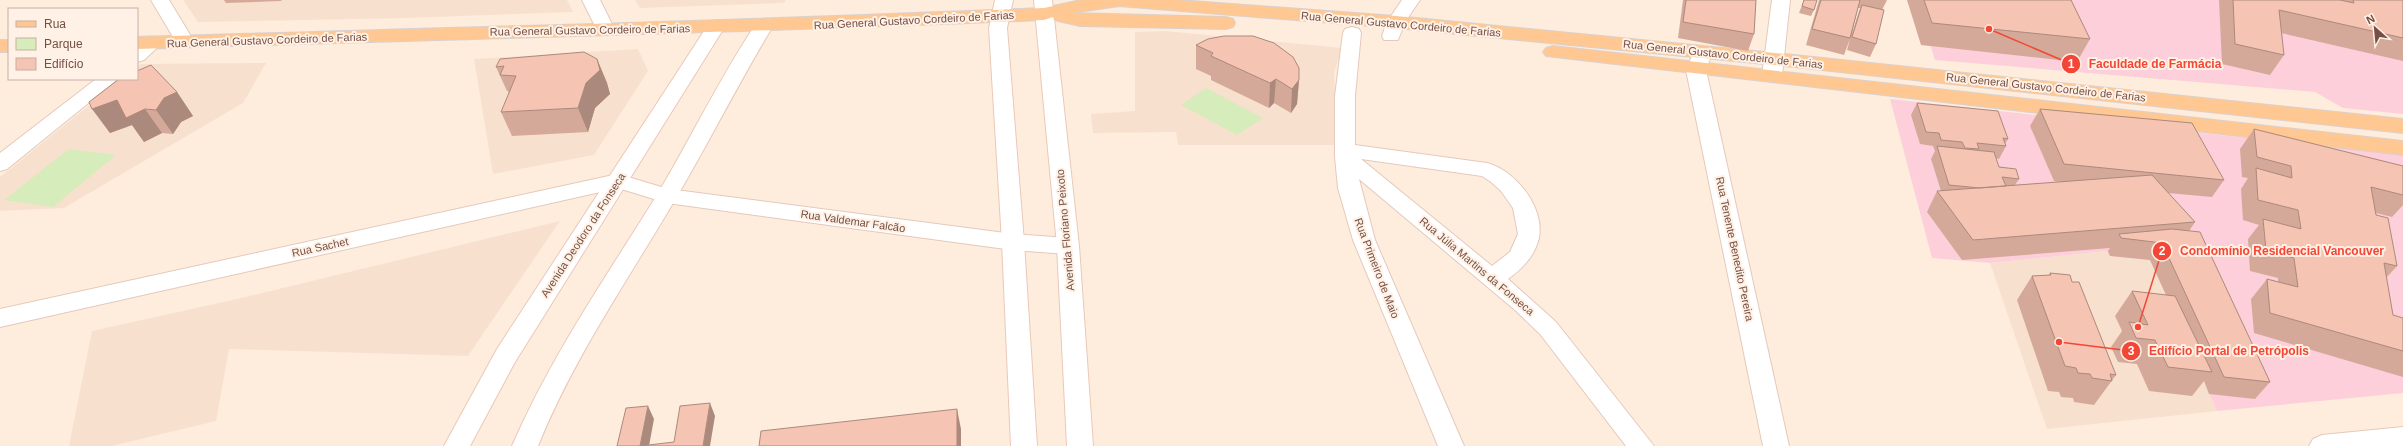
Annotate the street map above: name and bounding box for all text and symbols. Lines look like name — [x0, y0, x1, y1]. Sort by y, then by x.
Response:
legend — [8, 8, 138, 80]
north arrow — [2355, 8, 2395, 48]
street label: Rua General Gustavo Cordeiro de Farias — [814, 9, 1015, 31]
street label: Rua General Gustavo Cordeiro de Farias — [1301, 9, 1502, 39]
text: N — [2364, 12, 2377, 26]
text: Rua — [44, 17, 66, 31]
street label: Rua General Gustavo Cordeiro de Farias — [490, 22, 691, 38]
street label: Rua General Gustavo Cordeiro de Farias — [167, 30, 368, 49]
text: Parque — [44, 37, 83, 51]
street label: Rua General Gustavo Cordeiro de Farias — [1623, 38, 1824, 71]
callout: Faculdade de Farmácia — [2061, 52, 2229, 76]
text: Edifício — [44, 57, 84, 71]
text: 1 — [2068, 57, 2075, 71]
text: Faculdade de Farmácia — [2089, 57, 2222, 71]
street label: Rua General Gustavo Cordeiro de Farias — [1946, 71, 2147, 104]
street label: Avenida Floriano Peixoto — [1054, 169, 1076, 291]
street label: Avenida Deodoro da Fonseca — [538, 170, 628, 299]
street label: Rua Tenente Benedito Pereira — [1714, 176, 1756, 323]
street label: Rua Valdemar Falcão — [800, 208, 906, 234]
street label: Rua Júlia Martins da Fonseca — [1417, 215, 1537, 318]
street label: Rua Primeiro de Maio — [1352, 216, 1402, 320]
street label: Rua Sachet — [291, 235, 349, 259]
callout: Condomínio Residencial Vancouver — [2152, 239, 2392, 263]
text: 2 — [2159, 244, 2166, 258]
text: Condomínio Residencial Vancouver — [2180, 244, 2384, 258]
callout: Edifício Portal de Petrópolis — [2121, 339, 2317, 363]
text: 3 — [2128, 344, 2135, 358]
text: Edifício Portal de Petrópolis — [2149, 344, 2309, 358]

